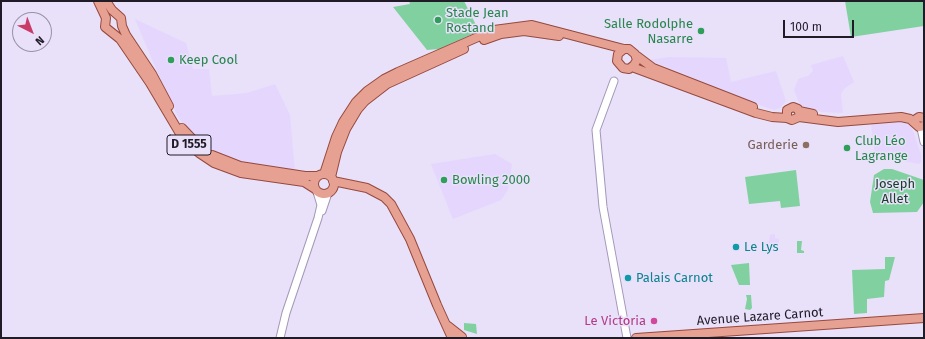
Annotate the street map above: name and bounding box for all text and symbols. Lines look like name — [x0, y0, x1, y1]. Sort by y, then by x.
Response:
place label: Stade Jean Rostand — [446, 5, 509, 36]
north arrow — [12, 12, 52, 52]
scale bar — [785, 12, 856, 38]
marker: Stade Jean Rostand — [433, 15, 443, 25]
place label: Salle Rodolphe Nasarre — [604, 16, 693, 47]
text: 100 m — [790, 20, 822, 34]
marker: Salle Rodolphe Nasarre — [696, 26, 706, 36]
text: N — [33, 33, 47, 48]
place label: Keep Cool — [179, 52, 238, 68]
marker: Keep Cool — [166, 55, 176, 65]
place label: Club Léo Lagrange — [855, 133, 908, 164]
road number: D 1555 — [167, 135, 211, 155]
place label: Garderie — [747, 137, 798, 153]
marker: Garderie — [801, 140, 811, 150]
marker: Club Léo Lagrange — [842, 143, 852, 153]
place label: Bowling 2000 — [452, 172, 530, 188]
marker: Bowling 2000 — [439, 175, 449, 185]
park label: Joseph Allet — [875, 176, 915, 207]
place label: Le Lys — [744, 239, 779, 255]
marker: Le Lys — [731, 242, 741, 252]
place label: Palais Carnot — [636, 270, 713, 286]
marker: Palais Carnot — [623, 273, 633, 283]
street label: Avenue Lazare Carnot — [696, 305, 824, 329]
place label: Le Victoria — [584, 313, 646, 329]
marker: Le Victoria — [649, 316, 659, 326]

